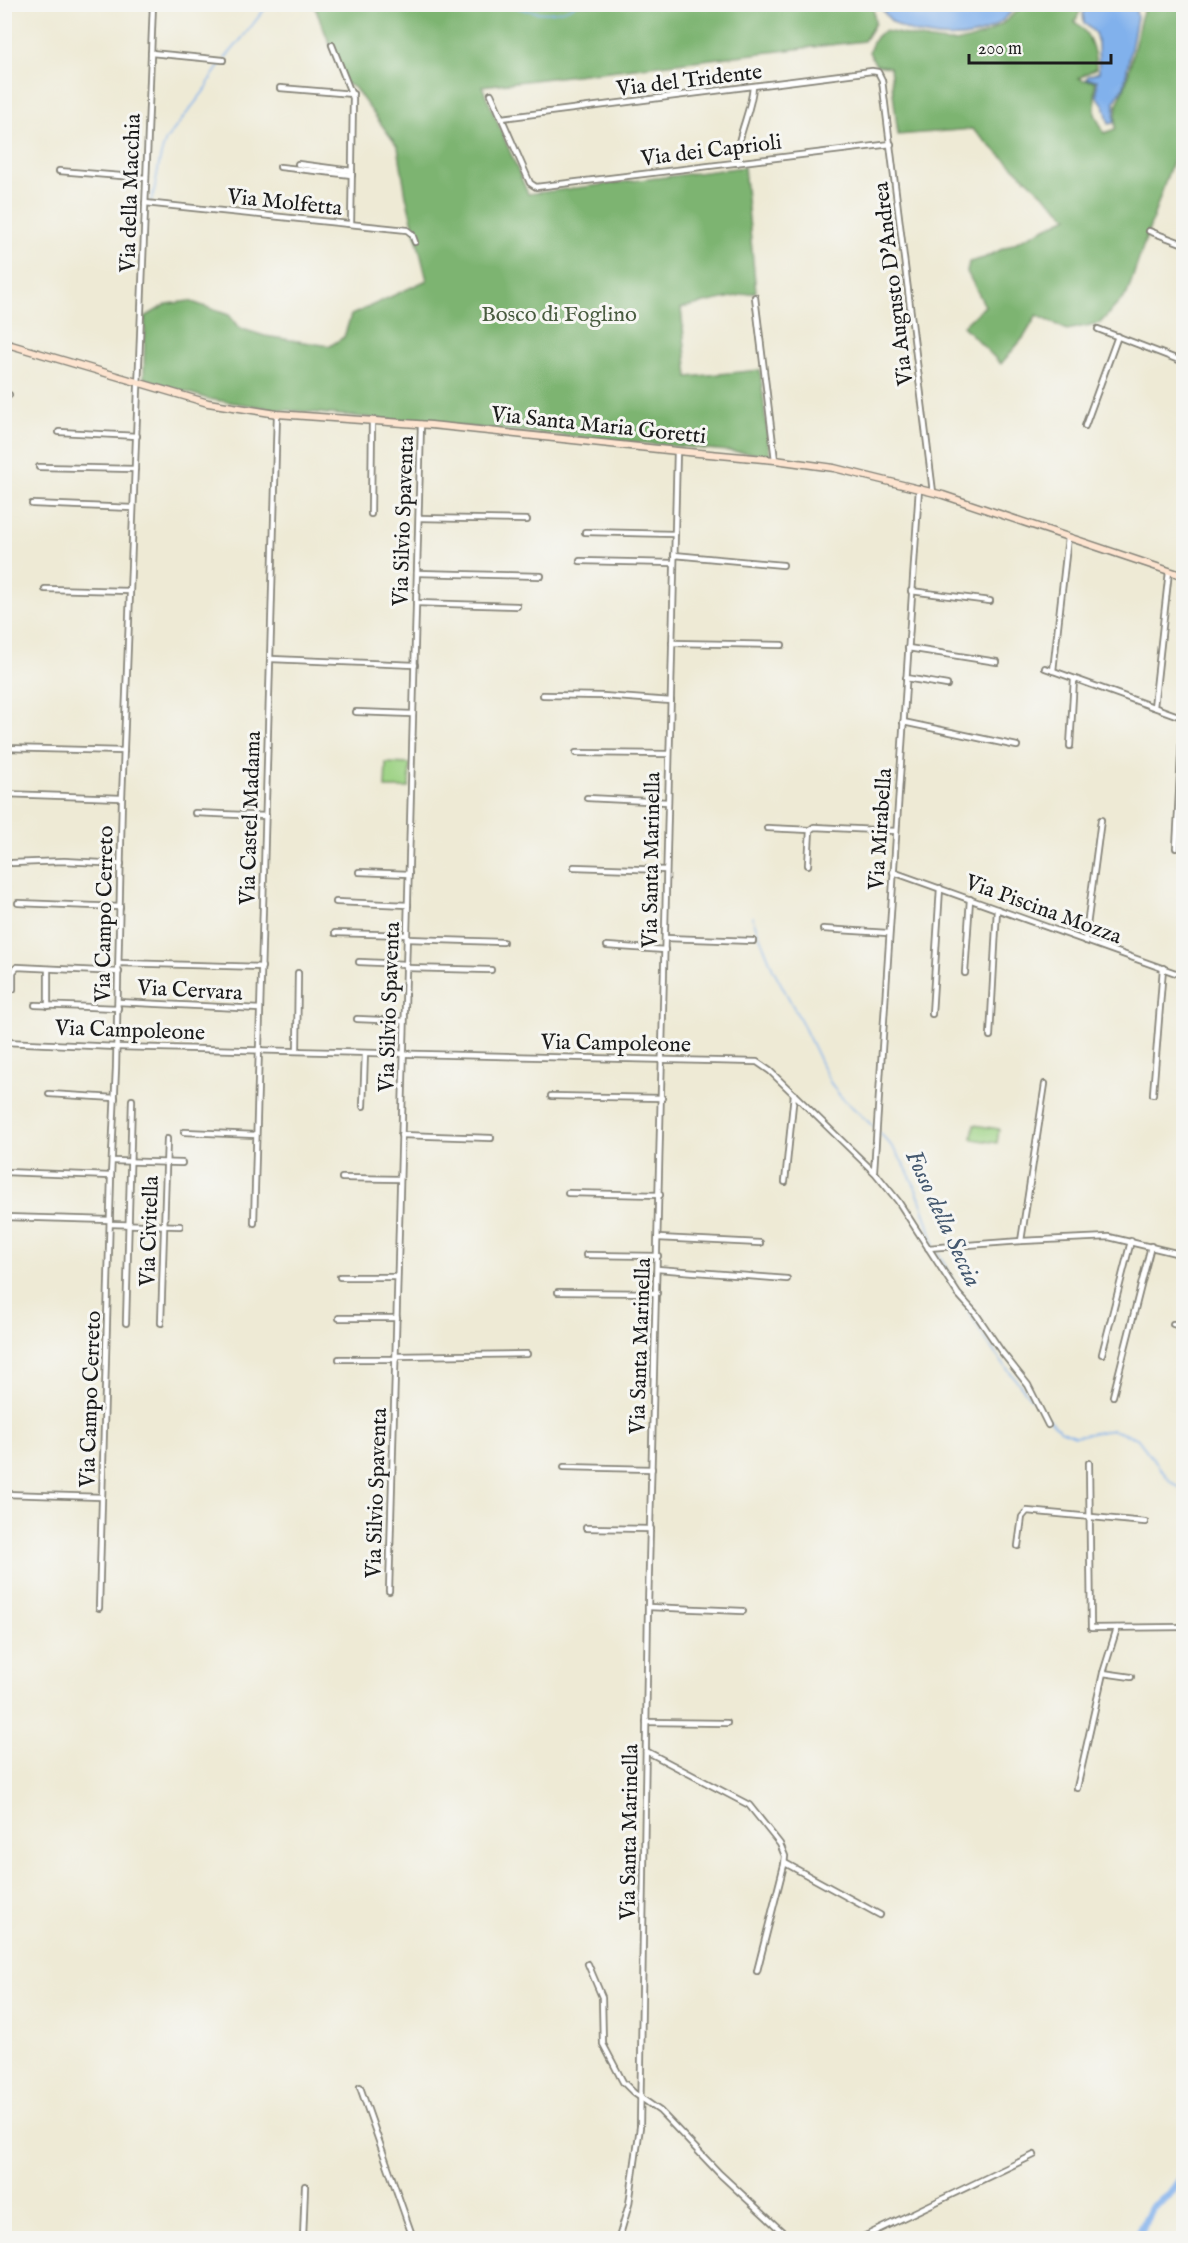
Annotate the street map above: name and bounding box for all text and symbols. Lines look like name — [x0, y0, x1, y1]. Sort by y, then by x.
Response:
scale bar — [969, 27, 1112, 65]
text: 200 m — [978, 38, 1022, 61]
street label: Via del Tridente — [614, 58, 764, 104]
street label: Via della Macchia — [114, 113, 148, 274]
street label: Via dei Caprioli — [638, 128, 783, 174]
street label: Via Augusto D'Andrea — [868, 180, 920, 388]
street label: Via Molfetta — [225, 183, 344, 223]
park label: Bosco di Foglino — [481, 301, 637, 329]
street label: Via Santa Maria Goretti — [489, 401, 708, 451]
street label: Via Silvio Spaventa — [387, 435, 421, 608]
street label: Via Castel Madama — [234, 730, 268, 906]
street label: Via Mirabella — [863, 767, 899, 892]
street label: Via Santa Marinella — [636, 771, 668, 949]
street label: Via Campo Cerreto — [89, 825, 121, 1004]
street label: Via Piscina Mozza — [960, 868, 1126, 951]
street label: Via Silvio Spaventa — [373, 921, 407, 1094]
street label: Via Cervara — [136, 974, 244, 1008]
street label: Via Campoleone — [53, 1014, 205, 1048]
street label: Via Campoleone — [540, 1029, 691, 1059]
water label: Fosso della Seccia — [897, 1145, 988, 1292]
street label: Via Civitella — [134, 1175, 166, 1288]
street label: Via Santa Marinella — [624, 1257, 658, 1436]
street label: Via Campo Cerreto — [74, 1310, 108, 1489]
street label: Via Silvio Spaventa — [360, 1407, 394, 1580]
street label: Via Santa Marinella — [614, 1743, 646, 1921]

